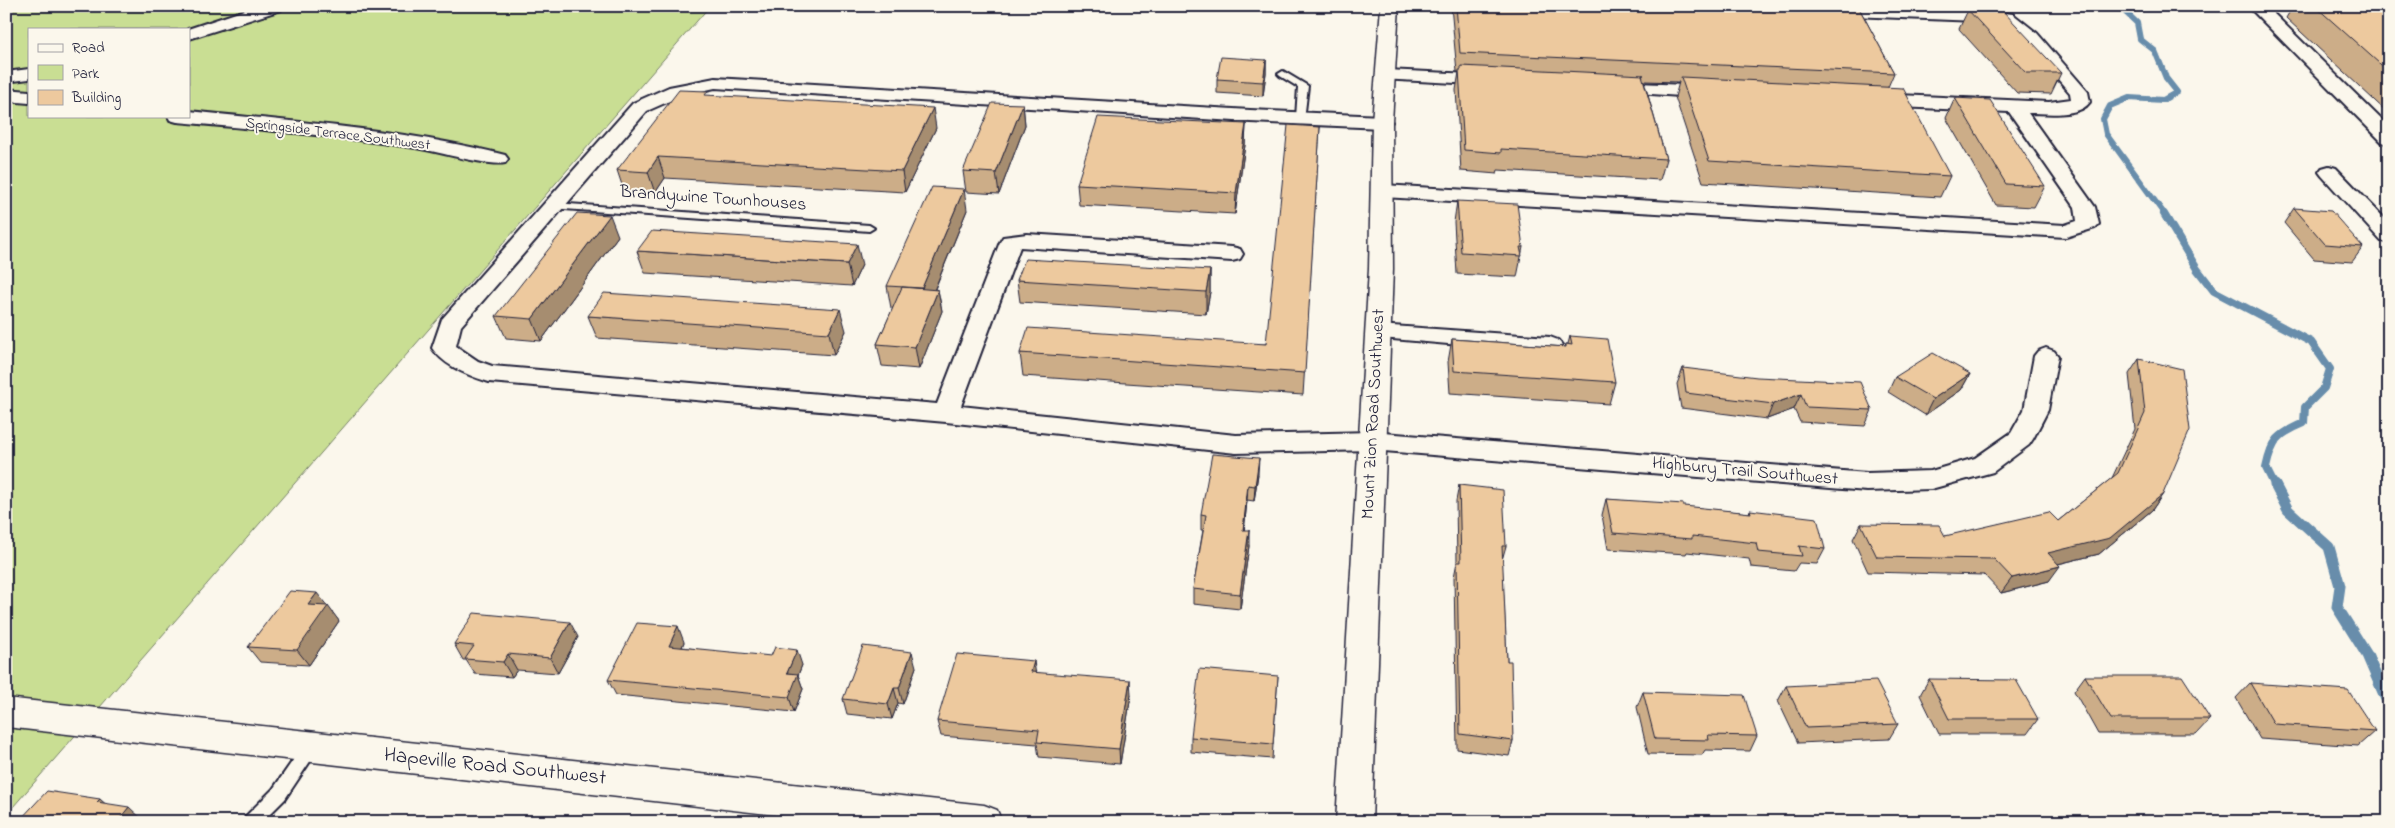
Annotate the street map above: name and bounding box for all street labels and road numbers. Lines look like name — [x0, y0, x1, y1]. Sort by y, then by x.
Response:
street label: Springside Terrace Southwest — [244, 112, 432, 157]
street label: Brandywine Townhouses — [618, 179, 807, 218]
street label: Mount Zion Road Southwest — [1356, 308, 1392, 520]
street label: Highbury Trail Southwest — [1651, 451, 1839, 494]
street label: Hapeville Road Southwest — [382, 740, 608, 794]

